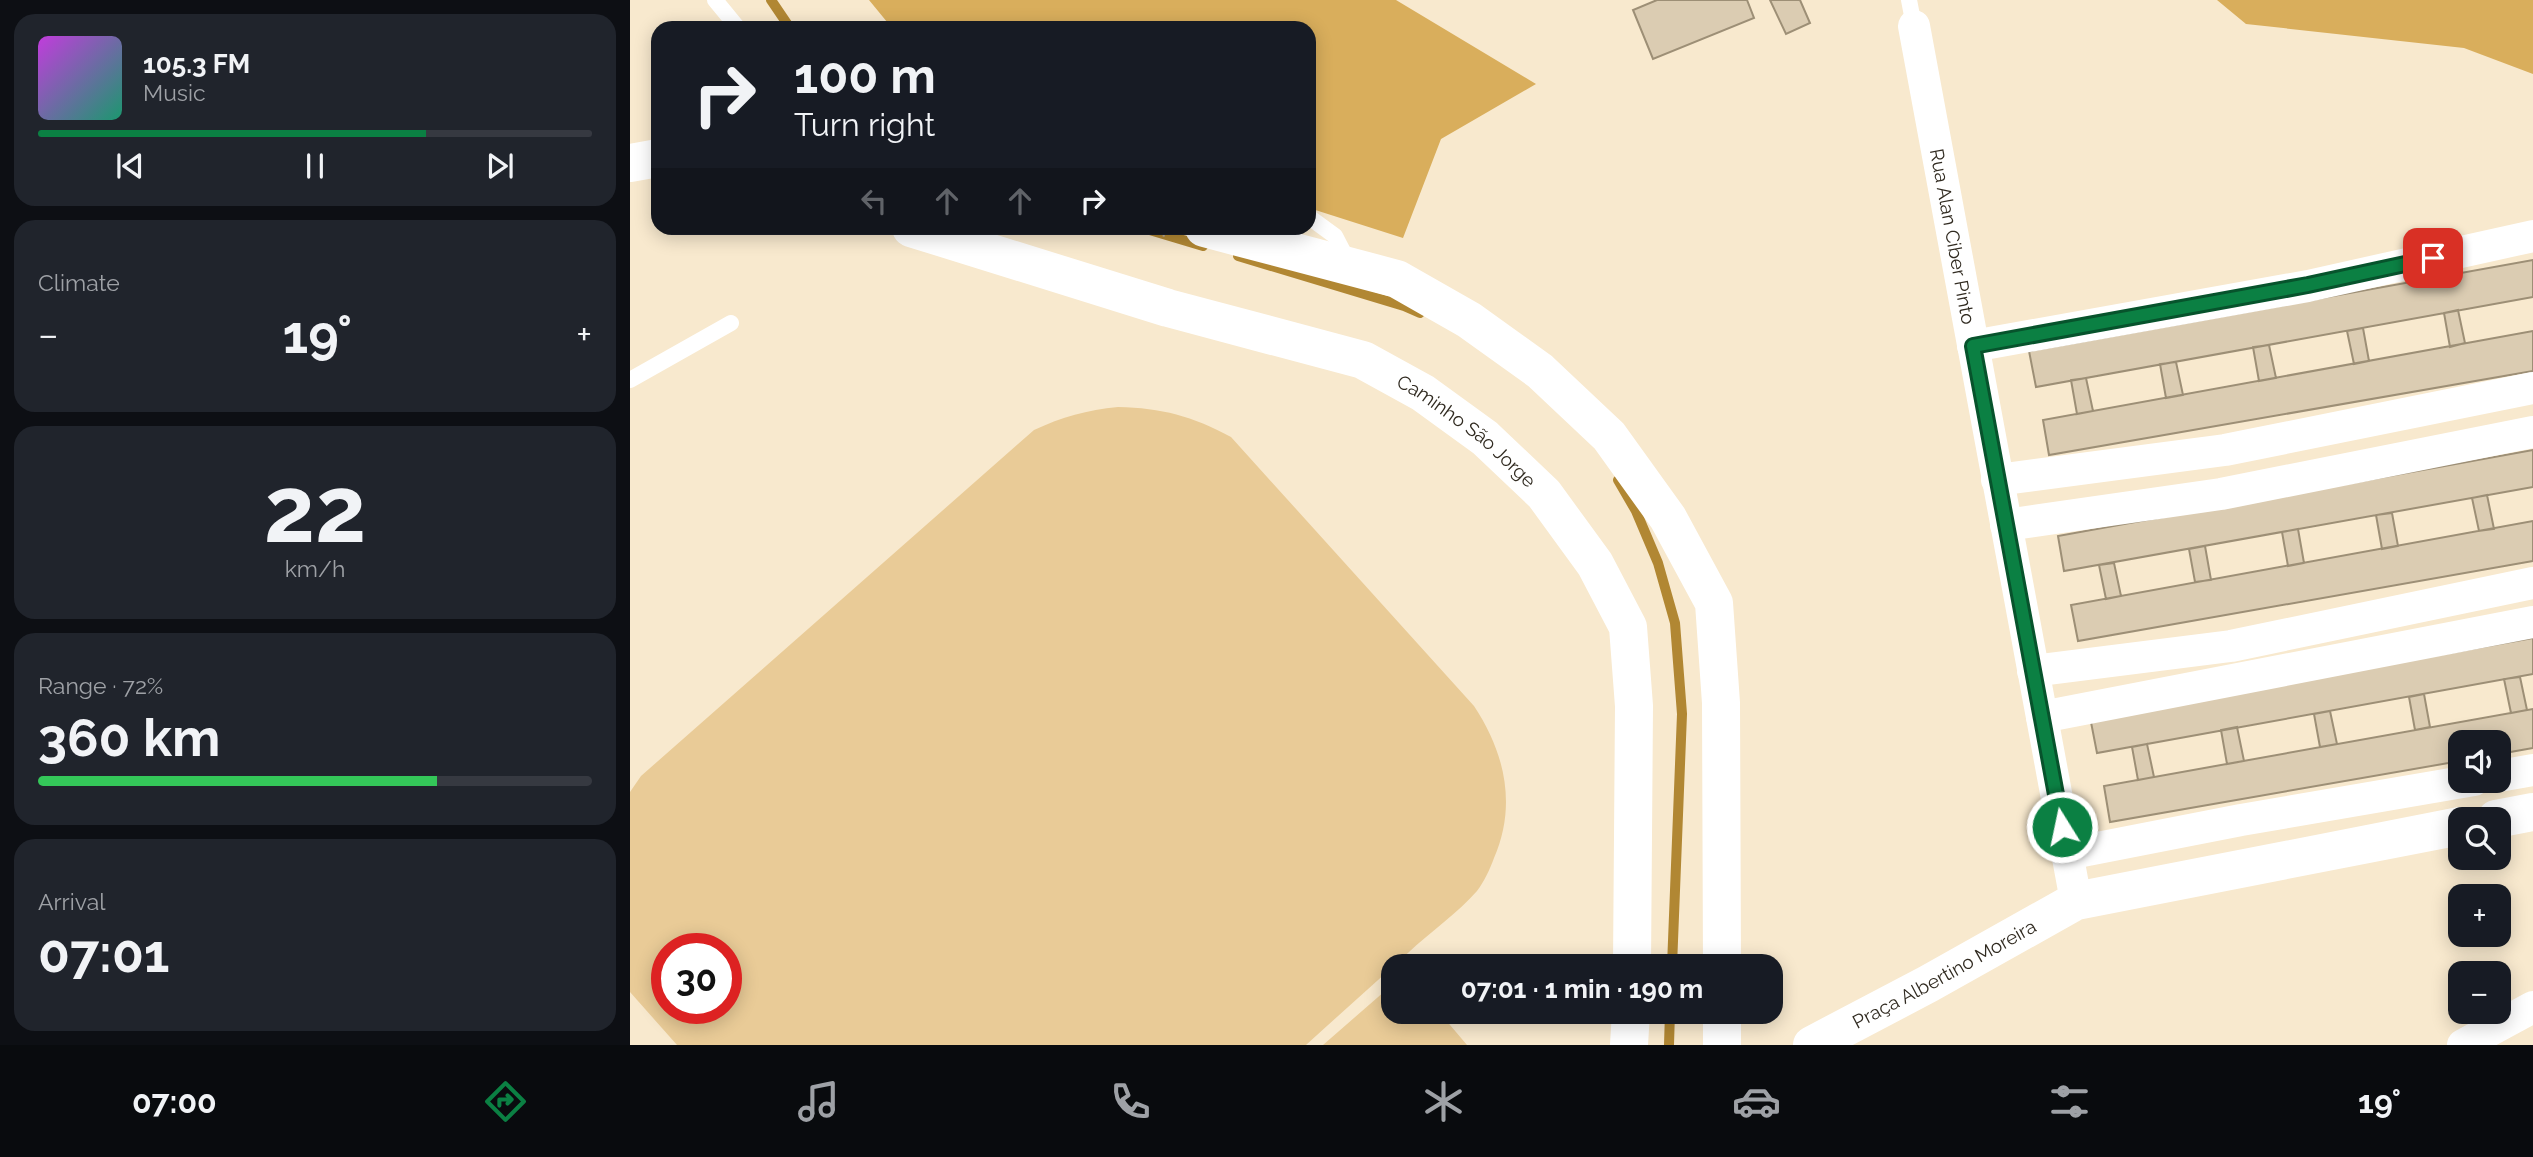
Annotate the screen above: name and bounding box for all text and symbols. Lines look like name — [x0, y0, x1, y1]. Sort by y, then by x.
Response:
text: 100 m — [794, 47, 936, 104]
text: 105.3 FM — [143, 49, 250, 79]
icon: right — [679, 49, 770, 140]
text: Music — [143, 79, 206, 106]
text: Turn right — [794, 106, 935, 143]
icon: previous — [111, 147, 149, 185]
icon: pause — [296, 147, 334, 185]
icon: next — [481, 147, 519, 185]
street label: Rua Alan Ciber Pinto — [1926, 147, 1980, 326]
icon: left — [855, 182, 893, 220]
icon: ahead — [928, 182, 966, 220]
icon: ahead — [1001, 182, 1039, 220]
icon: right — [1074, 182, 1112, 220]
pin — [2403, 228, 2463, 288]
icon: arrive — [2414, 239, 2452, 277]
text: Climate — [38, 269, 120, 296]
text: 19° — [283, 304, 352, 365]
text: − — [38, 312, 58, 357]
text: + — [576, 312, 592, 357]
street label: Caminho São Jorge — [1393, 370, 1541, 492]
text: 22 — [264, 456, 366, 563]
text: km/h — [285, 555, 345, 582]
text: Range · 72% — [38, 672, 163, 699]
text: 360 km — [38, 707, 220, 768]
map controls — [2448, 730, 2511, 1024]
button: sound — [2448, 730, 2511, 793]
position arrow — [2025, 790, 2099, 864]
button: search — [2448, 807, 2511, 870]
button: + — [2448, 884, 2511, 947]
text: Arrival — [38, 888, 105, 915]
street label: Praça Albertino Moreira — [1849, 915, 2040, 1033]
text: 07:01 — [38, 923, 170, 984]
speed limit sign: 30 — [651, 933, 742, 1024]
button: − — [2448, 961, 2511, 1024]
text: 07:01 · 1 min · 190 m — [1461, 974, 1703, 1004]
icon: directions — [481, 1077, 530, 1126]
icon: music — [794, 1077, 843, 1126]
icon: phone — [1106, 1077, 1155, 1126]
icon: climate — [1419, 1077, 1468, 1126]
icon: car — [1732, 1077, 1781, 1126]
icon: filters — [2045, 1077, 2094, 1126]
text: 07:00 — [132, 1083, 217, 1120]
text: 19° — [2358, 1083, 2401, 1120]

